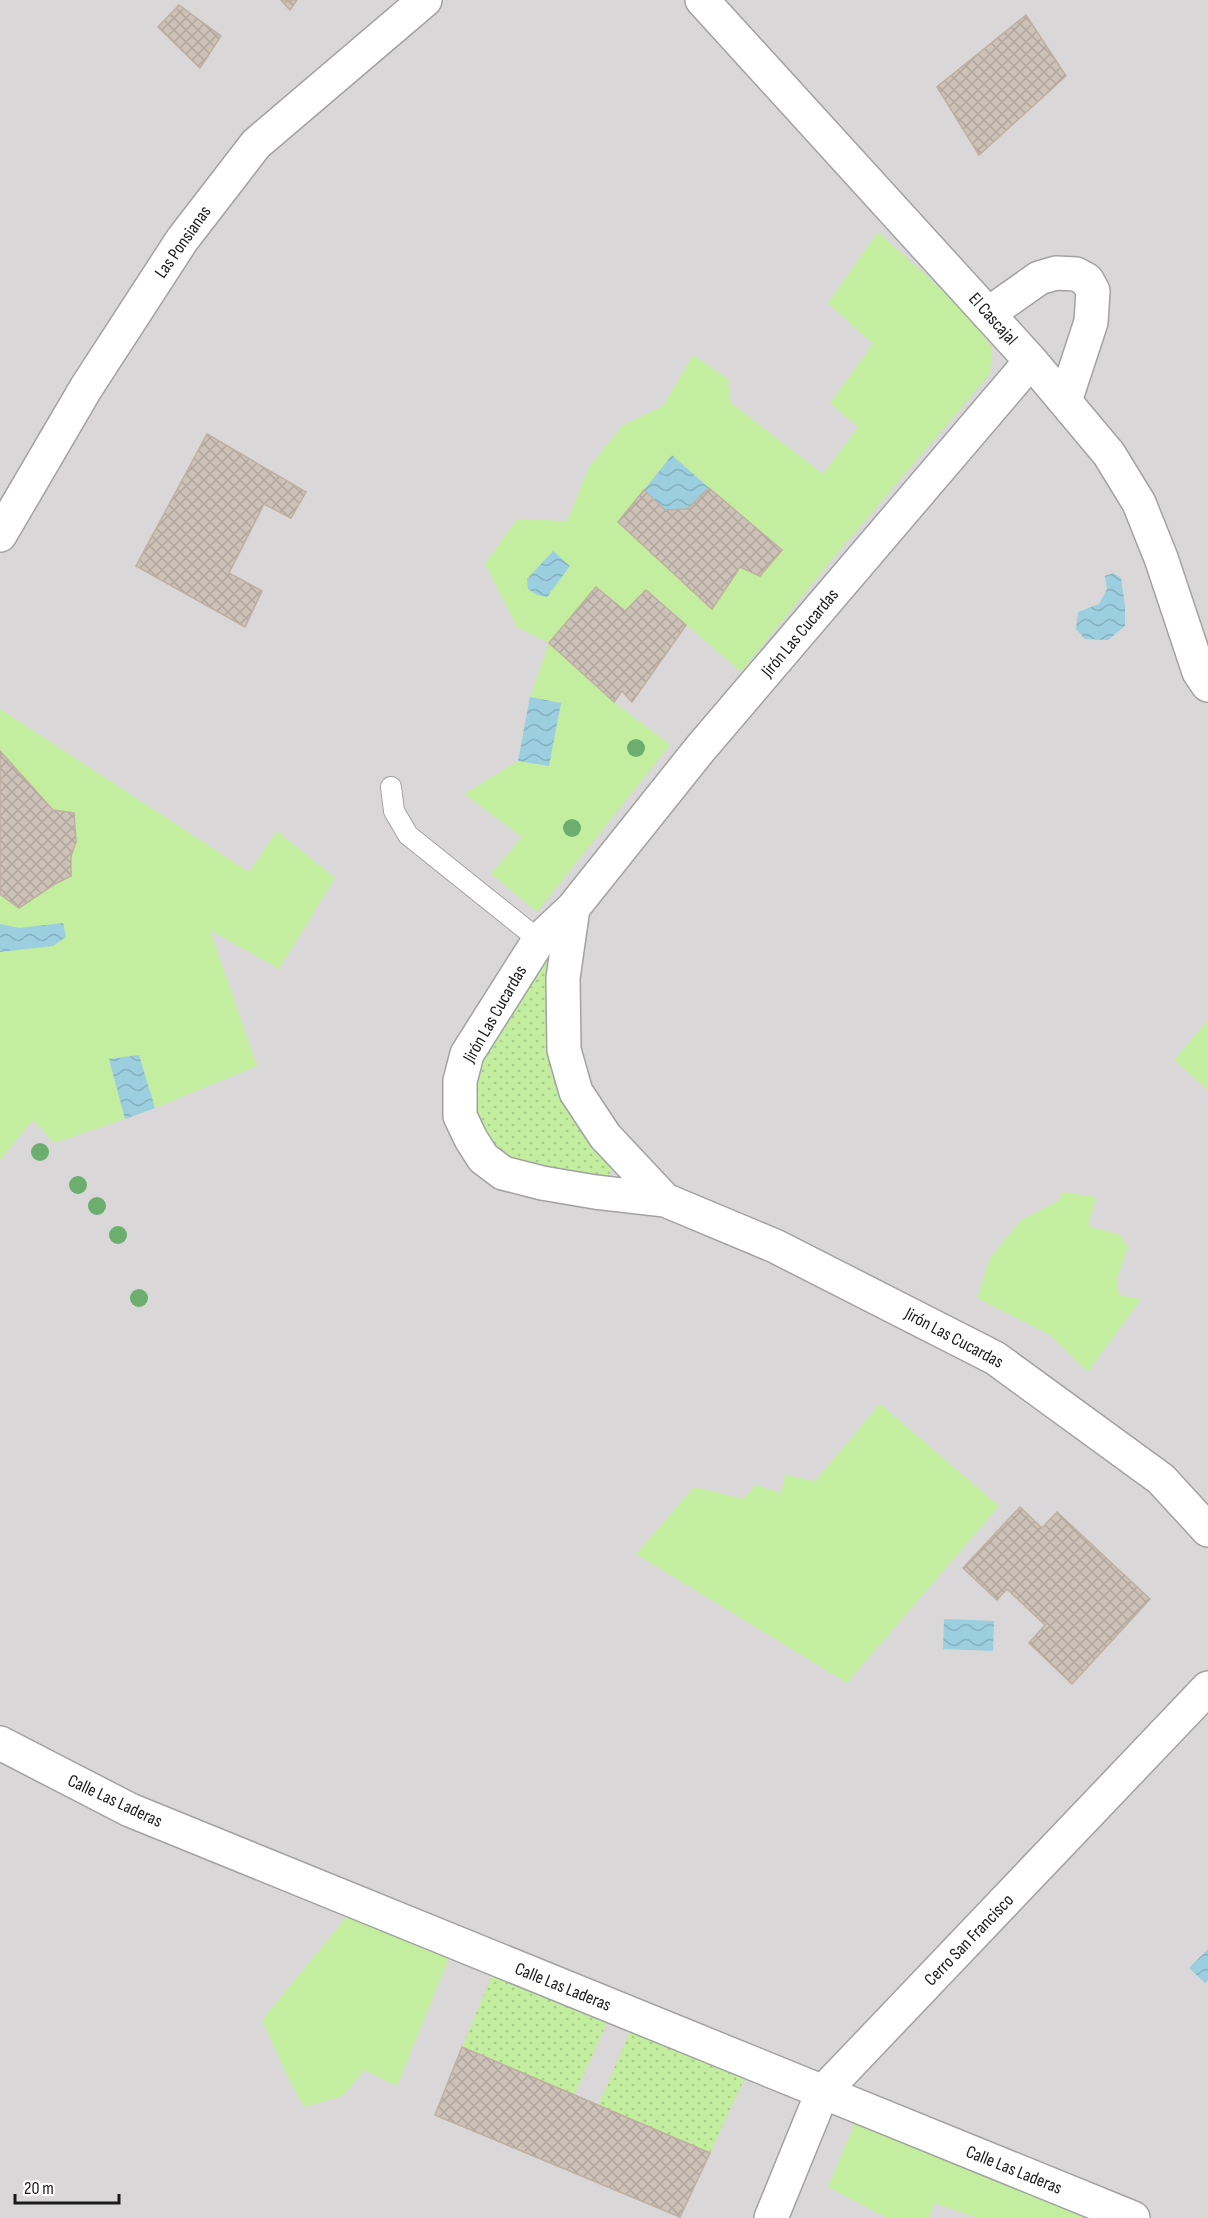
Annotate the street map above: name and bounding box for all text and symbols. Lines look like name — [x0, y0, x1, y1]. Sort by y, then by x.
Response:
street label: Las Ponsianas — [150, 202, 216, 282]
street label: El Cascajal — [964, 289, 1022, 349]
street label: Jirón Las Cucardas — [756, 585, 843, 682]
street label: Jirón Las Cucardas — [458, 962, 531, 1067]
street label: Jirón Las Cucardas — [900, 1303, 1007, 1373]
street label: Calle Las Laderas — [64, 1770, 166, 1832]
street label: Cerro San Francisco — [920, 1890, 1018, 1990]
street label: Calle Las Laderas — [512, 1958, 614, 2016]
street label: Calle Las Laderas — [963, 2141, 1065, 2199]
scale bar — [15, 2167, 118, 2205]
text: 20 m — [24, 2178, 54, 2199]

